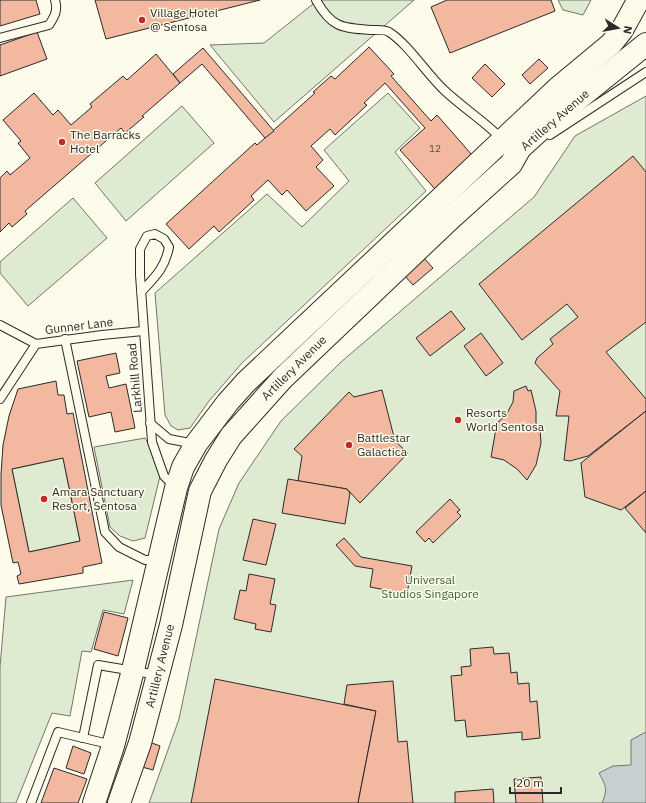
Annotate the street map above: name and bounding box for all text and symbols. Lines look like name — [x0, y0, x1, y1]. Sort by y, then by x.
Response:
place label: Village Hotel @ Sentosa — [150, 5, 218, 34]
north arrow — [598, 8, 638, 48]
marker: Village Hotel @ Sentosa — [137, 15, 147, 25]
text: N — [620, 25, 635, 35]
street label: Artillery Avenue — [517, 86, 592, 153]
place label: The Barracks Hotel — [70, 127, 141, 156]
marker: The Barracks Hotel — [57, 137, 67, 147]
house number: 12 — [429, 142, 441, 155]
street label: Gunner Lane — [44, 314, 114, 337]
street label: Artillery Avenue — [258, 332, 330, 403]
street label: Larkhill Road — [124, 343, 145, 413]
place label: Resorts World Sentosa — [466, 405, 545, 434]
marker: Resorts World Sentosa — [453, 415, 463, 425]
place label: Battlestar Galactica — [357, 430, 411, 459]
marker: Battlestar Galactica — [344, 440, 354, 450]
place label: Amara Sanctuary Resort, Sentosa — [52, 484, 144, 513]
marker: Amara Sanctuary Resort, Sentosa — [39, 494, 49, 504]
park label: Universal Studios Singapore — [381, 572, 479, 601]
street label: Artillery Avenue — [142, 622, 177, 709]
scale bar — [510, 769, 561, 795]
text: 20 m — [516, 775, 544, 790]

